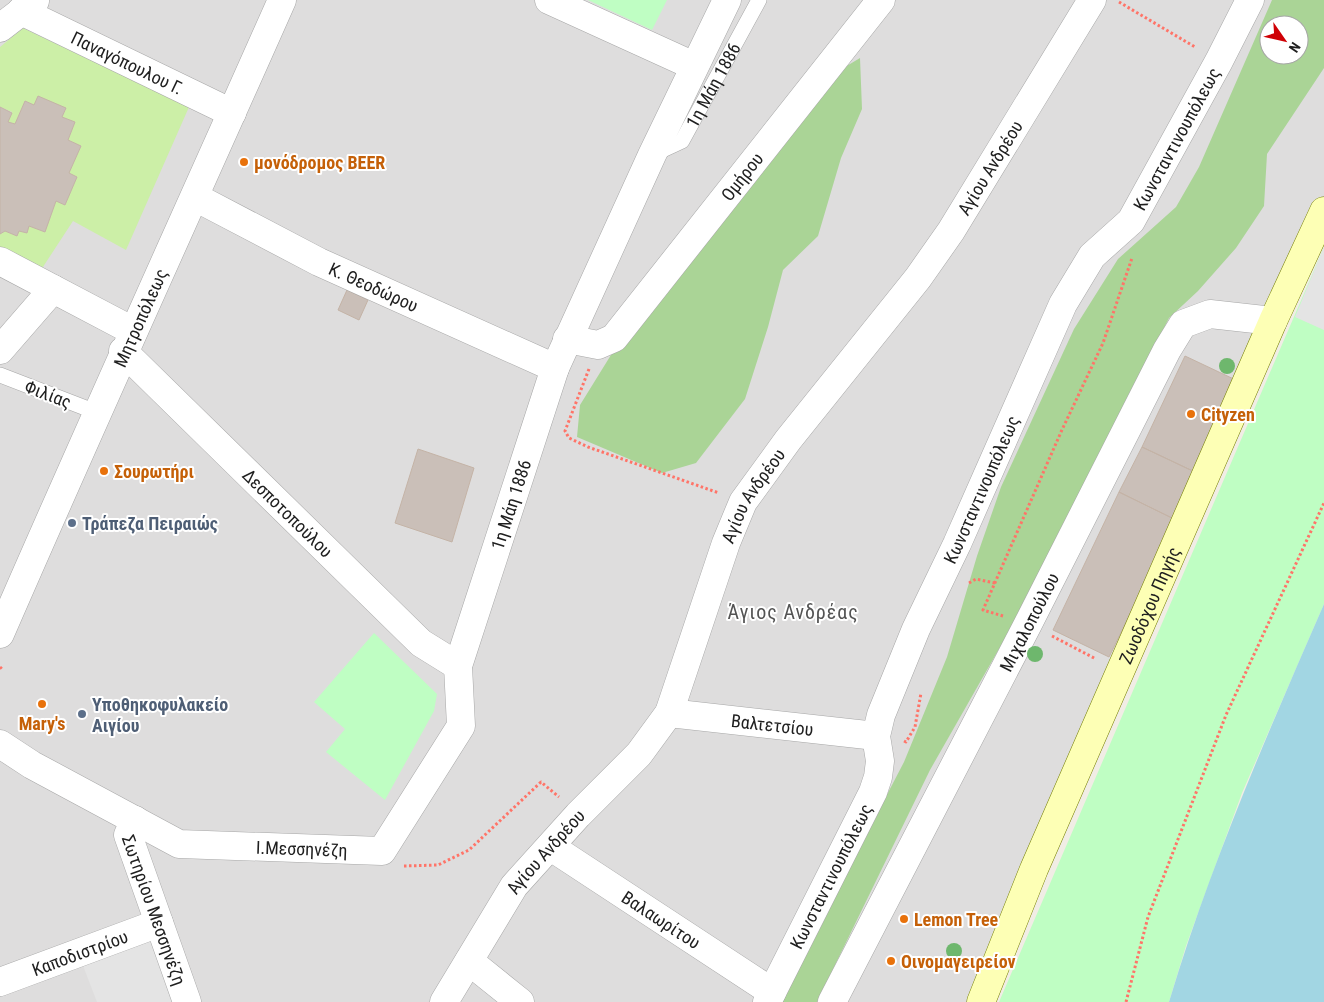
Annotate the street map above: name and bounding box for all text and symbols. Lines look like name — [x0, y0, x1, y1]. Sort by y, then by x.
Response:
north arrow — [1259, 15, 1309, 65]
street label: Παναγόπουλου Γ. — [68, 26, 186, 98]
street label: 1η Μάη 1886 — [681, 39, 744, 131]
text: N — [1286, 39, 1304, 55]
street label: Κωνσταντινουπόλεως — [1129, 64, 1224, 214]
street label: Αγίου Ανδρέου — [953, 116, 1027, 219]
street label: Ομήρου — [716, 148, 767, 205]
place label: μονόδρομος BEER — [254, 152, 385, 173]
marker: μονόδρομος BEER — [238, 156, 250, 168]
street label: Κ. Θεοδώρου — [326, 257, 422, 316]
street label: Μητροπόλεως — [109, 265, 171, 370]
street label: Φιλίας — [22, 376, 74, 412]
place label: Cityzen — [1201, 404, 1255, 425]
marker: Cityzen — [1185, 408, 1197, 420]
street label: Κωνσταντινουπόλεως — [939, 412, 1023, 567]
street label: Αγίου Ανδρέου — [717, 444, 789, 546]
street label: 1η Μάη 1886 — [486, 457, 535, 552]
place label: Σουρωτήρι — [114, 461, 194, 482]
street label: Δεσποτοπούλου — [239, 464, 337, 561]
marker: Σουρωτήρι — [98, 465, 110, 477]
place label: Τράπεζα Πειραιώς — [82, 513, 218, 534]
marker: Τράπεζα Πειραιώς — [66, 517, 78, 529]
street label: Ζωοδόχου Πηγής — [1114, 543, 1184, 667]
street label: Μιχαλοπούλου — [995, 569, 1063, 675]
district label: Άγιος Ανδρέας — [727, 600, 859, 624]
place label: Υποθηκοφυλακείο Αιγίου — [92, 694, 228, 736]
marker: Mary's — [36, 698, 48, 710]
marker: Υποθηκοφυλακείο Αιγίου — [76, 708, 88, 720]
street label: Βαλτετσίου — [730, 709, 815, 739]
place label: Mary's — [19, 713, 65, 734]
street label: Κωνσταντινουπόλεως — [785, 800, 876, 952]
street label: Αγίου Ανδρέου — [501, 804, 589, 897]
street label: Σωτηρίου Μεσσηνέζη — [118, 832, 191, 988]
street label: Ι.Μεσσηνέζη — [256, 836, 348, 860]
street label: Βαλαωρίτου — [618, 886, 705, 953]
place label: Lemon Tree — [914, 909, 999, 930]
marker: Lemon Tree — [898, 913, 910, 925]
street label: Καποδιστρίου — [29, 925, 131, 980]
place label: Οινομαγειρείον — [901, 951, 1016, 972]
marker: Οινομαγειρείον — [885, 955, 897, 967]

